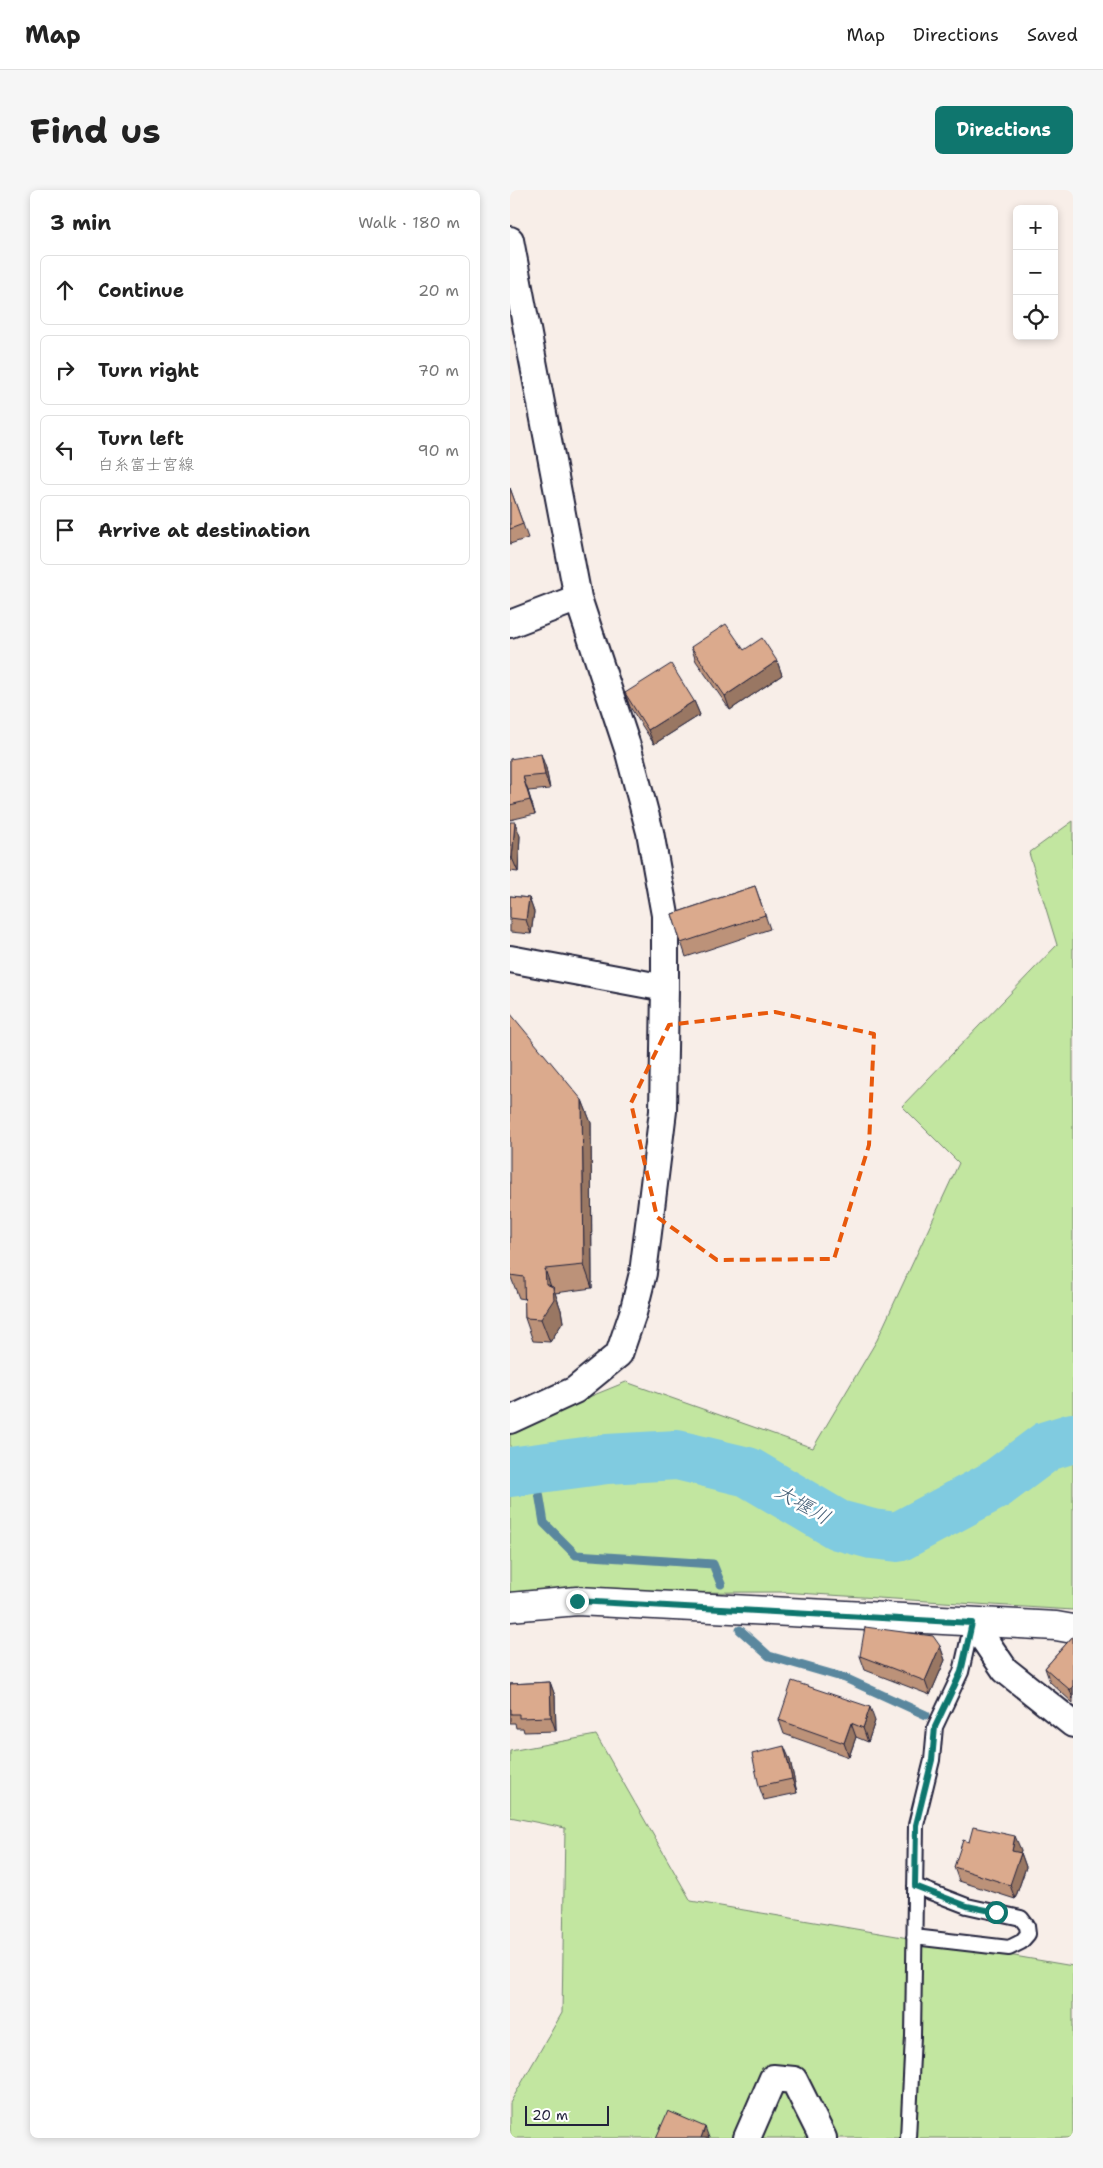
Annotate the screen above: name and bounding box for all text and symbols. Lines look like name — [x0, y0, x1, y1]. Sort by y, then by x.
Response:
text: Map — [25, 19, 81, 51]
text: Map — [847, 23, 885, 47]
text: Directions — [913, 23, 999, 47]
text: Saved — [1027, 23, 1078, 47]
button: Directions — [935, 106, 1073, 154]
text: Find us — [30, 107, 161, 154]
map controls — [1013, 205, 1058, 340]
button: + — [1013, 205, 1058, 250]
text: 3 min — [50, 209, 111, 237]
text: Walk · 180 m — [358, 212, 460, 233]
button: − — [1013, 250, 1058, 295]
icon: ahead — [51, 276, 79, 304]
text: Continue — [98, 278, 184, 303]
text: 20 m — [418, 280, 459, 301]
button: locate — [1013, 295, 1058, 340]
icon: right — [51, 356, 79, 384]
text: Turn right — [98, 358, 199, 383]
text: 70 m — [418, 360, 459, 381]
text: Turn left — [98, 426, 184, 451]
icon: left — [51, 436, 79, 464]
text: 90 m — [418, 440, 459, 461]
text: 白糸富士宮線 — [98, 454, 194, 475]
icon: arrive — [51, 516, 79, 544]
text: Arrive at destination — [98, 518, 310, 543]
water label: 大堰川 — [771, 1478, 835, 1530]
route end — [566, 1590, 589, 1613]
route start — [985, 1901, 1008, 1924]
scale bar — [525, 2103, 609, 2126]
text: 20 m — [532, 2106, 568, 2124]

